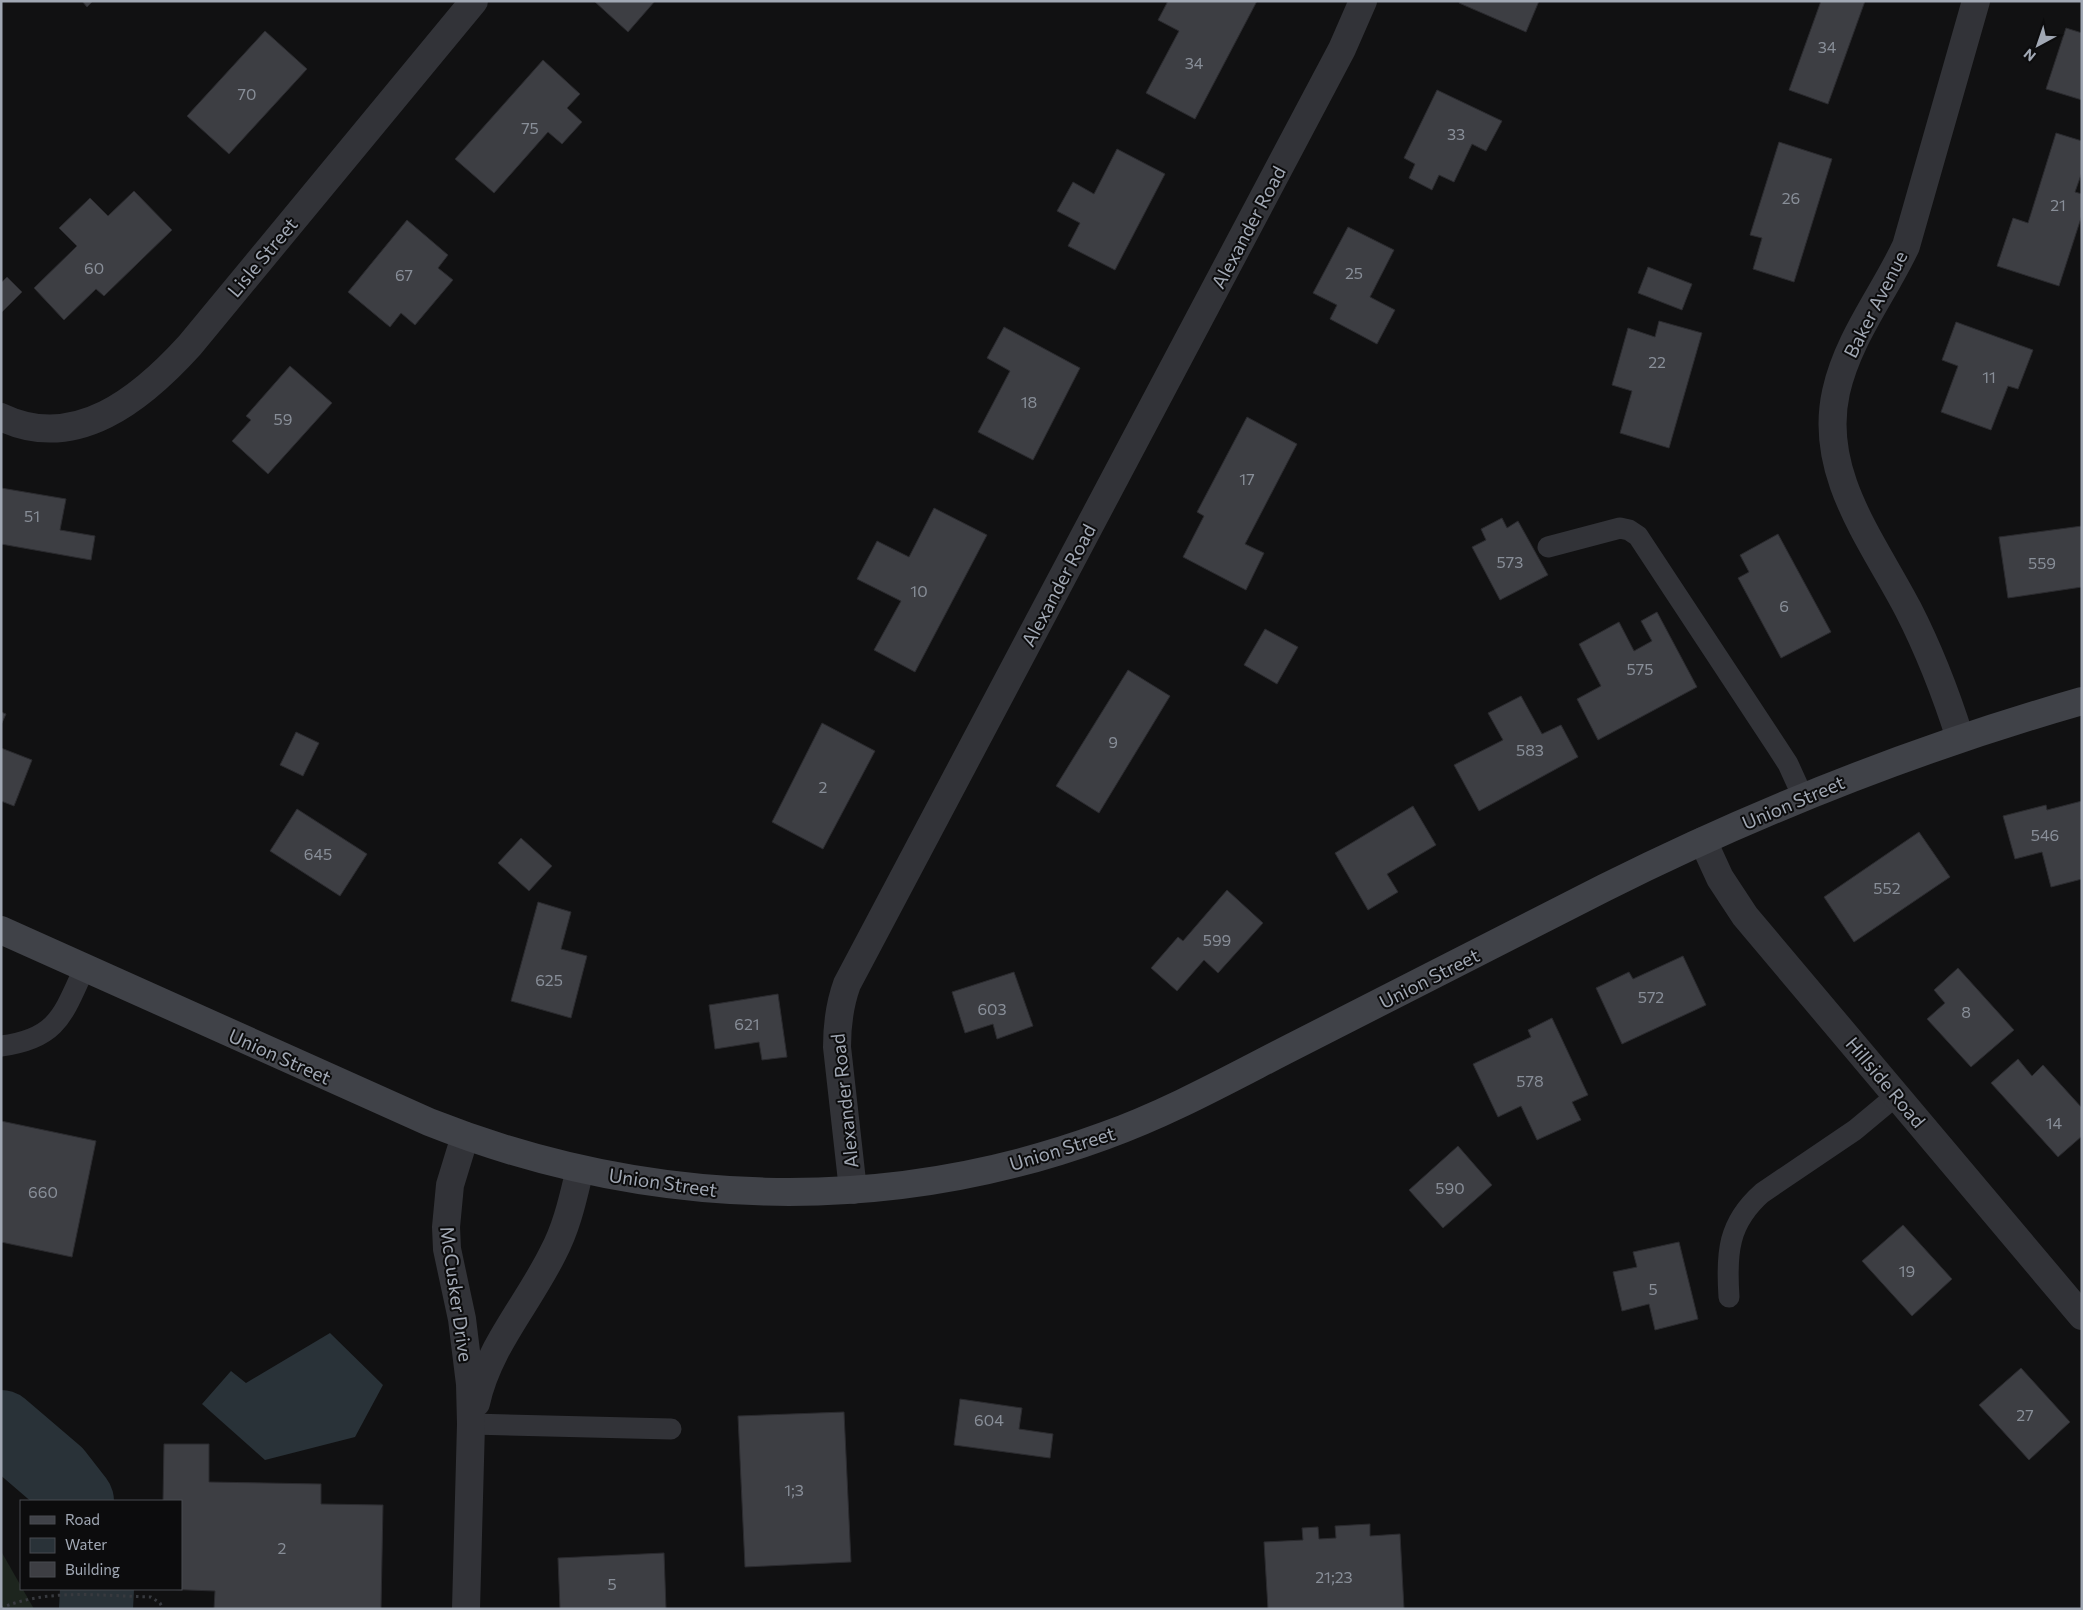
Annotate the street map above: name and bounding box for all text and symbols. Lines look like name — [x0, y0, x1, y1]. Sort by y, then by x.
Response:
north arrow — [2013, 20, 2063, 70]
house number: 34 — [1818, 37, 1837, 56]
text: N — [2020, 45, 2039, 65]
house number: 34 — [1185, 53, 1204, 72]
house number: 70 — [238, 84, 256, 103]
house number: 75 — [521, 118, 539, 137]
house number: 33 — [1447, 124, 1465, 143]
street label: Alexander Road — [1206, 162, 1290, 292]
house number: 26 — [1782, 188, 1800, 207]
house number: 21 — [2050, 195, 2066, 214]
street label: Lisle Street — [222, 212, 302, 301]
street label: Baker Avenue — [1838, 247, 1912, 361]
house number: 60 — [84, 258, 104, 277]
house number: 25 — [1345, 263, 1363, 282]
house number: 67 — [395, 265, 413, 284]
house number: 22 — [1648, 352, 1666, 371]
house number: 11 — [1982, 367, 1996, 386]
house number: 18 — [1021, 392, 1037, 411]
house number: 59 — [274, 409, 292, 428]
house number: 17 — [1239, 469, 1255, 488]
house number: 51 — [24, 506, 40, 525]
street label: Alexander Road — [1016, 520, 1100, 650]
house number: 573 — [1497, 552, 1523, 571]
house number: 559 — [2028, 553, 2056, 572]
house number: 10 — [910, 581, 928, 600]
house number: 6 — [1779, 596, 1789, 615]
house number: 575 — [1627, 659, 1653, 678]
house number: 9 — [1108, 732, 1118, 751]
house number: 583 — [1516, 740, 1544, 759]
street label: Union Street — [1738, 770, 1848, 834]
house number: 2 — [819, 777, 828, 796]
house number: 546 — [2031, 825, 2059, 844]
house number: 645 — [304, 844, 332, 863]
house number: 552 — [1873, 878, 1901, 897]
house number: 599 — [1203, 930, 1231, 949]
street label: Union Street — [1375, 943, 1483, 1013]
house number: 625 — [535, 970, 563, 989]
house number: 572 — [1638, 987, 1664, 1006]
house number: 603 — [977, 999, 1007, 1018]
house number: 8 — [1961, 1002, 1971, 1021]
house number: 621 — [734, 1014, 760, 1033]
street label: Union Street — [225, 1023, 335, 1089]
street label: Alexander Road — [825, 1032, 863, 1170]
street label: Hillside Road — [1841, 1032, 1931, 1132]
house number: 578 — [1516, 1071, 1544, 1090]
house number: 14 — [2046, 1113, 2063, 1132]
street label: Union Street — [1006, 1121, 1118, 1175]
street label: Union Street — [607, 1163, 719, 1201]
house number: 590 — [1435, 1178, 1465, 1197]
house number: 660 — [28, 1182, 58, 1201]
street label: McCusker Drive — [436, 1225, 478, 1363]
house number: 19 — [1899, 1261, 1915, 1280]
house number: 5 — [1648, 1279, 1658, 1298]
house number: 27 — [2016, 1405, 2034, 1424]
house number: 604 — [974, 1410, 1004, 1429]
house number: 1;3 — [784, 1480, 804, 1499]
legend — [20, 1500, 182, 1590]
text: Road — [65, 1510, 100, 1528]
text: Water — [65, 1535, 107, 1553]
house number: 2 — [278, 1538, 287, 1557]
text: Building — [65, 1560, 120, 1578]
house number: 21;23 — [1315, 1567, 1353, 1586]
house number: 5 — [607, 1574, 617, 1593]

